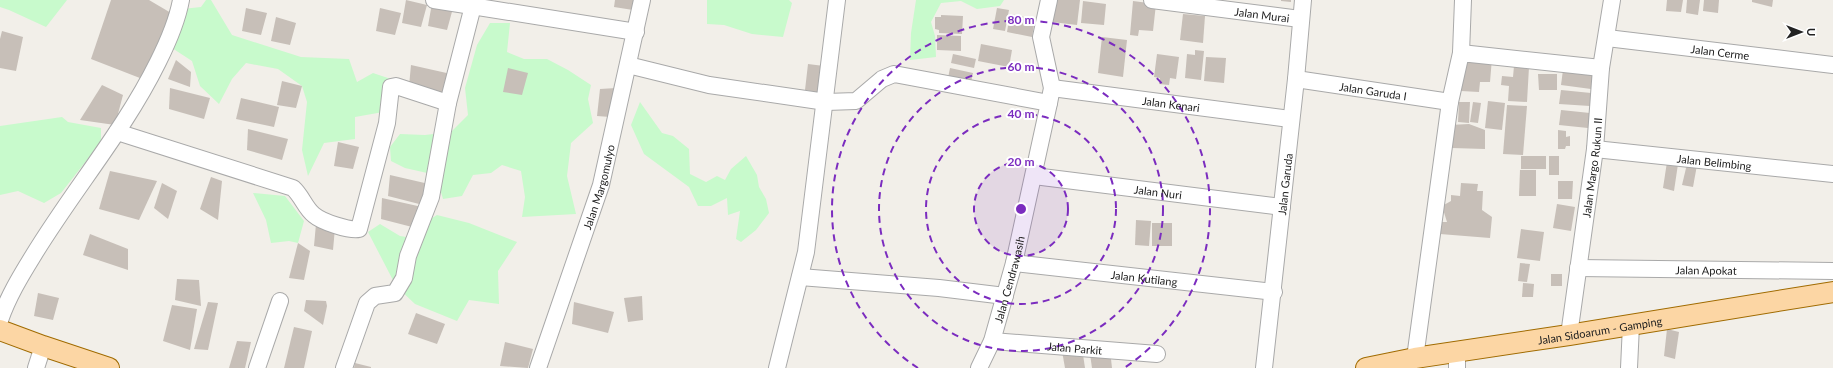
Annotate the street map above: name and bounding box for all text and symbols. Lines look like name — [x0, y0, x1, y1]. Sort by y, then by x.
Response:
street label: Jalan Murai — [1234, 4, 1291, 24]
text: 80 m — [1008, 12, 1034, 27]
north arrow — [1781, 12, 1821, 52]
text: U — [1805, 28, 1818, 36]
street label: Jalan Cerme — [1690, 42, 1750, 61]
text: 60 m — [1008, 59, 1034, 74]
street label: Jalan Garuda I — [1338, 79, 1408, 102]
street label: Jalan Kenari — [1141, 93, 1201, 114]
text: 40 m — [1008, 106, 1034, 121]
street label: Jalan Margo Rukun II — [1579, 117, 1604, 218]
street label: Jalan Margomulyo — [580, 143, 616, 231]
street label: Jalan Belimbing — [1676, 151, 1752, 172]
street label: Jalan Garuda — [1274, 152, 1294, 216]
text: 20 m — [1008, 154, 1034, 169]
street label: Jalan Nuri — [1133, 182, 1183, 201]
centre of rings — [1014, 202, 1028, 216]
street label: Jalan Cendrawasih — [991, 235, 1026, 324]
street label: Jalan Apokat — [1675, 263, 1737, 276]
street label: Jalan Kutilang — [1110, 267, 1178, 288]
street label: Jalan Sidoarum - Gamping — [1537, 313, 1663, 346]
street label: Jalan Parkit — [1047, 339, 1103, 356]

